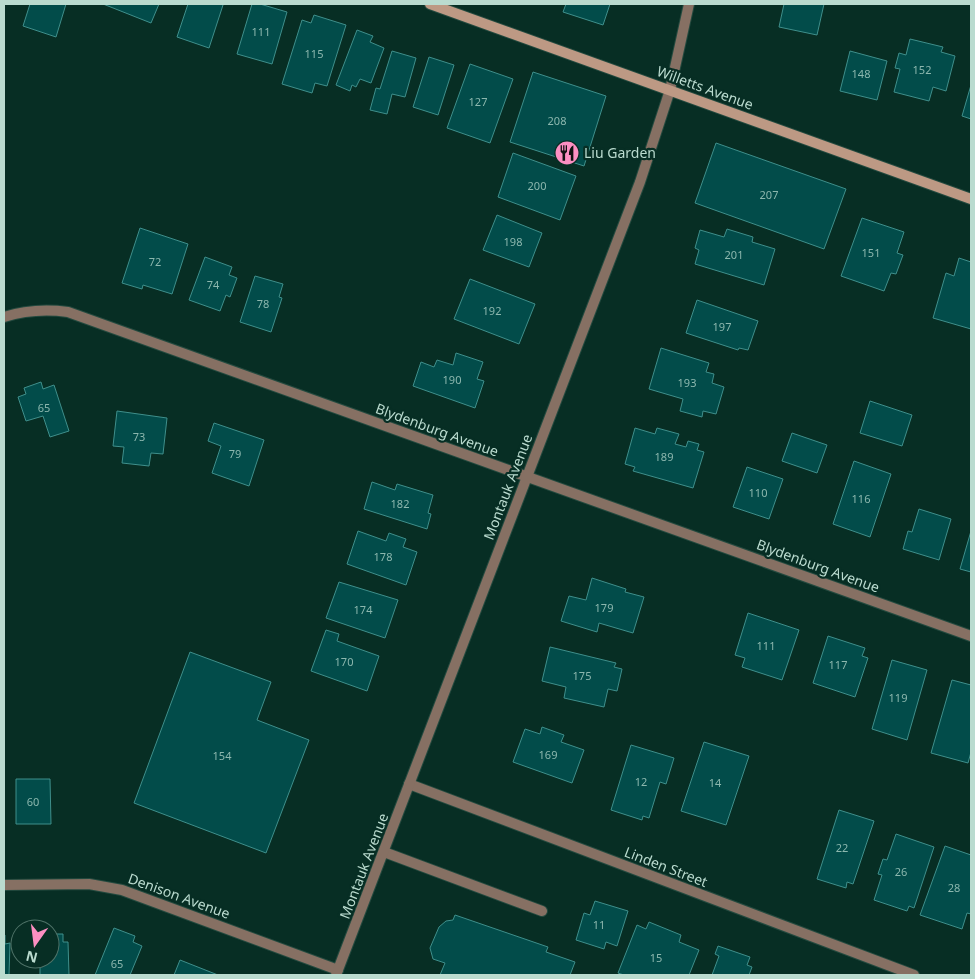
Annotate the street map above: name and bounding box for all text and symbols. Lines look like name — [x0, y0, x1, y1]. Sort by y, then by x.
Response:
house number: 111 — [252, 24, 270, 39]
house number: 115 — [305, 46, 323, 61]
street label: Willetts Avenue — [654, 61, 756, 114]
house number: 152 — [913, 62, 931, 77]
house number: 148 — [852, 66, 870, 81]
house number: 127 — [469, 94, 487, 109]
house number: 208 — [548, 113, 566, 128]
restaurant icon: Liu Garden — [554, 140, 580, 166]
place label: Liu Garden — [584, 143, 656, 162]
house number: 200 — [528, 178, 546, 193]
house number: 207 — [760, 187, 778, 202]
house number: 198 — [504, 234, 522, 249]
house number: 151 — [862, 245, 880, 260]
house number: 201 — [725, 247, 743, 262]
house number: 72 — [149, 254, 161, 269]
house number: 74 — [207, 277, 220, 292]
house number: 78 — [257, 296, 269, 311]
house number: 192 — [483, 303, 501, 318]
house number: 197 — [713, 319, 731, 334]
house number: 190 — [443, 372, 461, 387]
house number: 193 — [678, 375, 696, 390]
street label: Blydenburg Avenue — [373, 398, 501, 461]
house number: 65 — [38, 400, 50, 415]
house number: 73 — [133, 429, 145, 444]
street label: Montauk Avenue — [479, 431, 536, 542]
house number: 79 — [229, 446, 241, 461]
house number: 189 — [655, 449, 673, 464]
house number: 110 — [749, 485, 767, 500]
house number: 116 — [852, 491, 870, 506]
house number: 182 — [391, 496, 409, 511]
street label: Blydenburg Avenue — [754, 534, 882, 597]
house number: 178 — [374, 549, 392, 564]
house number: 179 — [595, 600, 613, 615]
house number: 174 — [354, 602, 373, 617]
house number: 111 — [757, 638, 775, 653]
house number: 170 — [335, 654, 353, 669]
house number: 117 — [829, 657, 847, 672]
house number: 175 — [573, 668, 591, 683]
house number: 119 — [889, 690, 907, 705]
house number: 169 — [539, 747, 557, 762]
house number: 154 — [213, 748, 232, 763]
house number: 12 — [635, 774, 647, 789]
house number: 14 — [709, 775, 722, 790]
house number: 60 — [27, 794, 39, 809]
street label: Montauk Avenue — [335, 810, 392, 921]
house number: 22 — [836, 840, 848, 855]
street label: Linden Street — [622, 842, 710, 891]
house number: 26 — [895, 864, 907, 879]
street label: Denison Avenue — [126, 868, 233, 923]
house number: 28 — [948, 880, 960, 895]
house number: 11 — [593, 917, 605, 932]
north arrow — [10, 919, 60, 969]
text: N — [24, 947, 40, 968]
house number: 15 — [650, 950, 662, 965]
house number: 65 — [111, 956, 123, 971]

